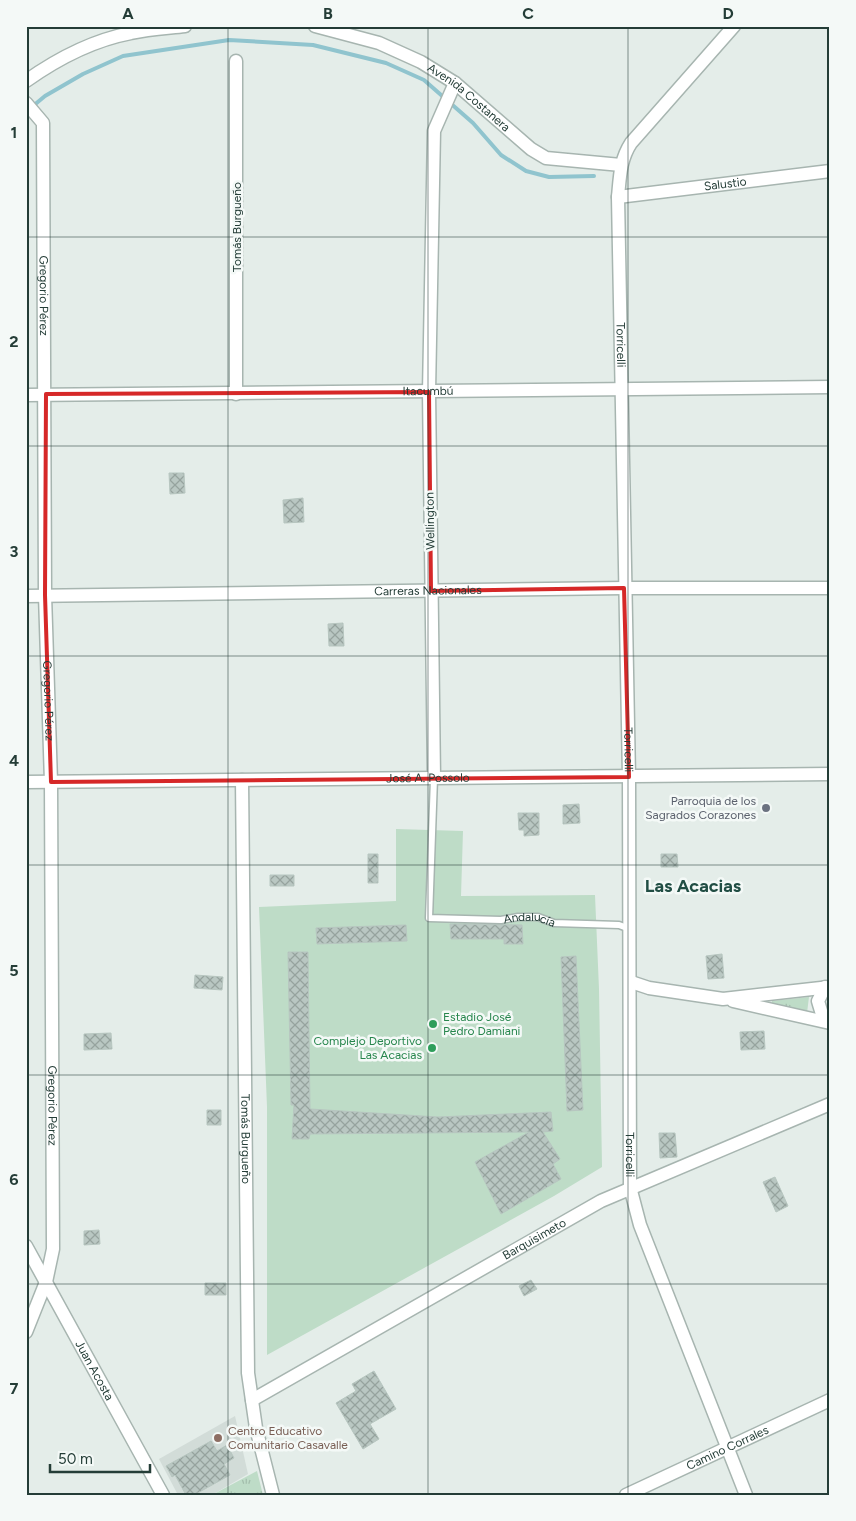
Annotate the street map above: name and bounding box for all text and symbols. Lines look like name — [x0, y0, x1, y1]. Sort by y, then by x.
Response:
text: A — [122, 4, 134, 23]
text: B — [323, 4, 333, 23]
text: C — [522, 4, 534, 23]
text: D — [722, 4, 734, 23]
street label: Avenida Costanera — [425, 61, 513, 135]
text: 1 — [11, 123, 17, 142]
street label: Salustio — [703, 174, 747, 193]
street label: Tomás Burgueño — [230, 182, 244, 272]
street label: Gregorio Pérez — [37, 255, 51, 336]
street label: Torricelli — [613, 322, 628, 368]
text: 2 — [9, 332, 19, 351]
street label: Itacumbú — [402, 384, 454, 398]
street label: Wellington — [422, 492, 438, 550]
text: 3 — [10, 542, 19, 561]
street label: Carreras Nacionales — [374, 583, 482, 598]
street label: Gregorio Pérez — [40, 660, 57, 741]
street label: Torricelli — [621, 727, 636, 772]
text: 4 — [9, 751, 19, 770]
street label: José A. Possolo — [386, 771, 470, 785]
place label: Parroquia de los Sagrados Corazones — [645, 794, 756, 822]
marker: Parroquia de los Sagrados Corazones — [760, 802, 772, 814]
district label: Las Acacias — [645, 875, 742, 897]
street label: Andalucía — [502, 910, 557, 930]
text: 5 — [9, 961, 19, 980]
place label: Estadio José Pedro Damiani — [443, 1010, 520, 1038]
marker: Estadio José Pedro Damiani — [427, 1018, 439, 1030]
place label: Complejo Deportivo Las Acacias — [313, 1034, 422, 1062]
marker: Complejo Deportivo Las Acacias — [426, 1042, 438, 1054]
street label: Gregorio Pérez — [45, 1065, 60, 1146]
street label: Tomás Burgueño — [238, 1094, 253, 1184]
street label: Torricelli — [623, 1132, 637, 1177]
text: 6 — [9, 1170, 19, 1189]
street label: Barquisimeto — [500, 1215, 568, 1263]
street label: Juan Acosta — [72, 1338, 117, 1403]
text: 7 — [10, 1379, 19, 1398]
street label: Camino Corrales — [684, 1422, 771, 1473]
place label: Centro Educativo Comunitario Casavalle — [228, 1424, 348, 1452]
marker: Centro Educativo Comunitario Casavalle — [212, 1432, 224, 1444]
scale bar — [50, 1441, 150, 1473]
text: 50 m — [58, 1450, 93, 1468]

